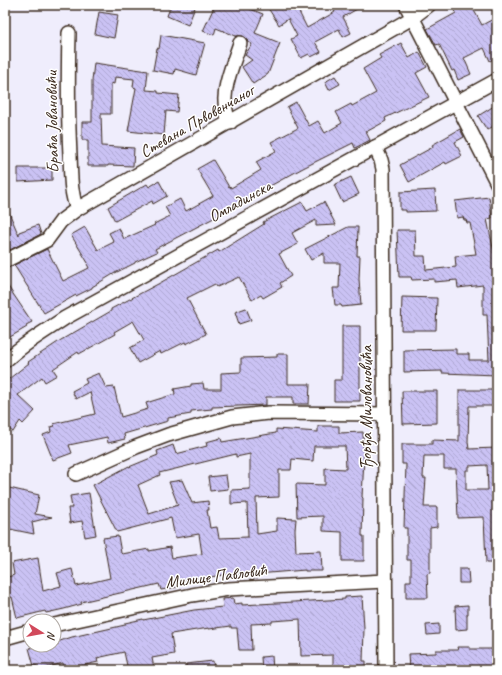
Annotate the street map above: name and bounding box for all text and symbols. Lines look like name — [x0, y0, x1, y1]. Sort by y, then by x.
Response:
street label: Браћа Јовановићи — [41, 69, 63, 173]
street label: Стевана Првовенчаног — [136, 79, 260, 162]
street label: Омладинска — [205, 174, 277, 227]
street label: Ђорђа Миловановића — [356, 344, 378, 470]
street label: Милице Павловић — [164, 559, 268, 593]
north arrow — [22, 613, 62, 653]
text: N — [44, 630, 59, 642]

